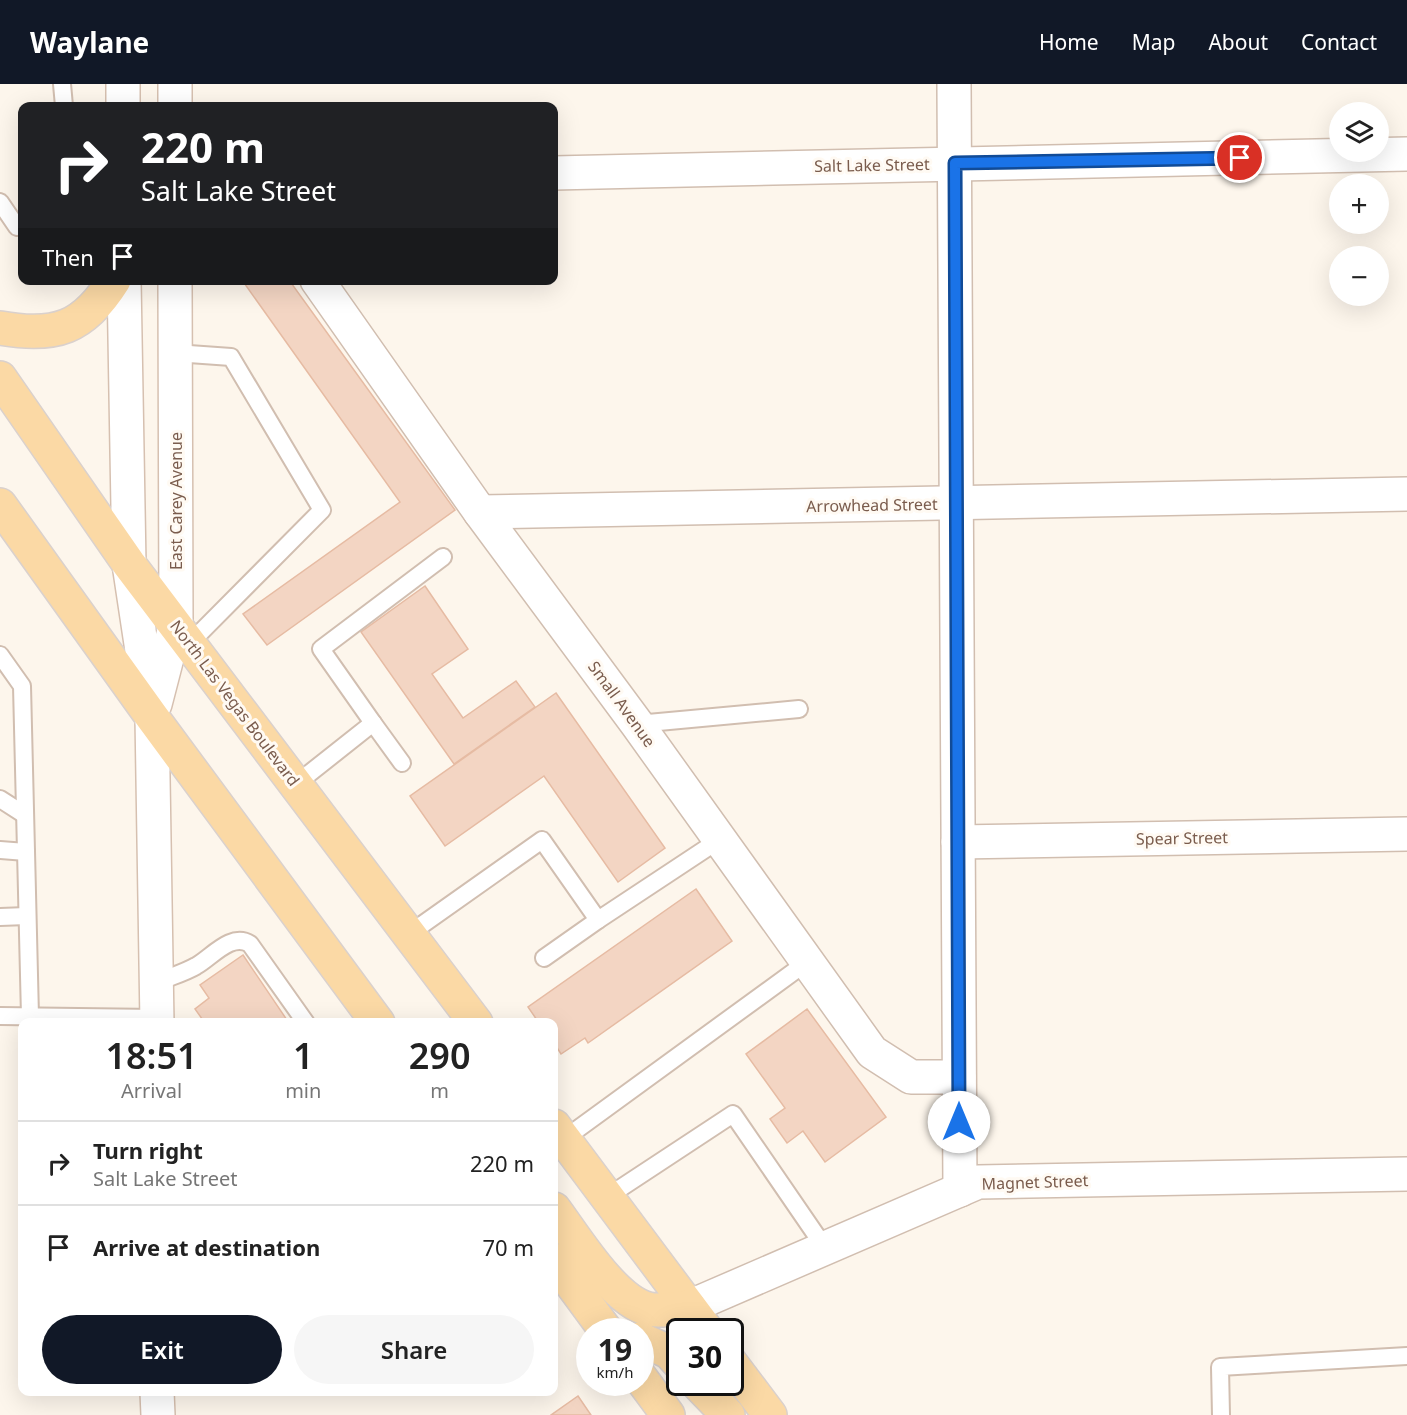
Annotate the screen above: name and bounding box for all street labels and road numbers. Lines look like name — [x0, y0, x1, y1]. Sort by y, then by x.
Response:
street label: Salt Lake Street — [814, 153, 930, 177]
street label: East Carey Avenue — [165, 432, 187, 570]
street label: Arrowhead Street — [806, 493, 938, 517]
street label: North Las Vegas Boulevard — [165, 616, 305, 790]
street label: Small Avenue — [583, 657, 661, 751]
street label: Spear Street — [1136, 826, 1228, 850]
street label: Magnet Street — [981, 1169, 1089, 1195]

